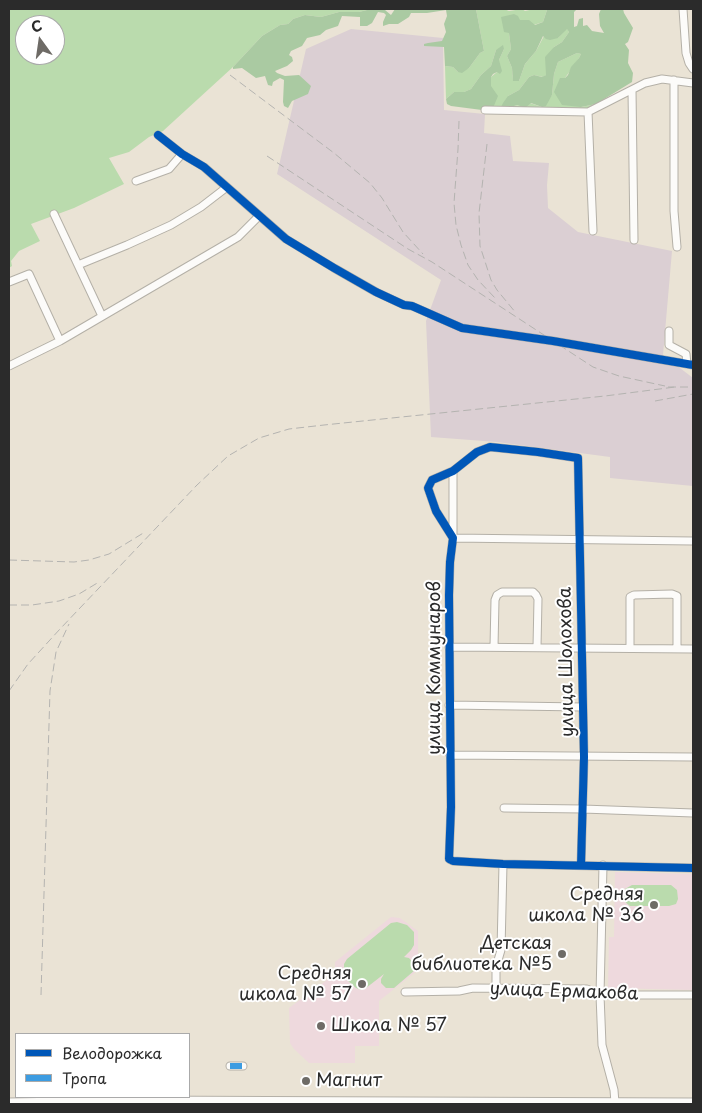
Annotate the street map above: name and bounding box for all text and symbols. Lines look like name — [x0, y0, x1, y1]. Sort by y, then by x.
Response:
text: С — [29, 14, 44, 37]
north arrow — [15, 15, 65, 65]
street label: улица Коммунаров — [424, 581, 446, 755]
street label: улица Шолохова — [555, 587, 579, 737]
place label: Средняя школа № 36 — [528, 884, 644, 926]
marker: Средняя школа № 36 — [648, 899, 660, 911]
place label: Детская библиотека №5 — [411, 933, 552, 976]
marker: Детская библиотека №5 — [556, 948, 568, 960]
place label: Средняя школа № 57 — [239, 963, 352, 1006]
marker: Средняя школа № 57 — [356, 978, 368, 990]
street label: улица Ермакова — [489, 979, 639, 1005]
place label: Школа № 57 — [331, 1015, 447, 1037]
marker: Школа № 57 — [315, 1020, 327, 1032]
legend — [15, 1033, 190, 1098]
text: Велодорожка — [62, 1041, 162, 1064]
text: Тропа — [62, 1066, 107, 1089]
place label: Магнит — [316, 1070, 382, 1092]
marker: Магнит — [300, 1075, 312, 1087]

